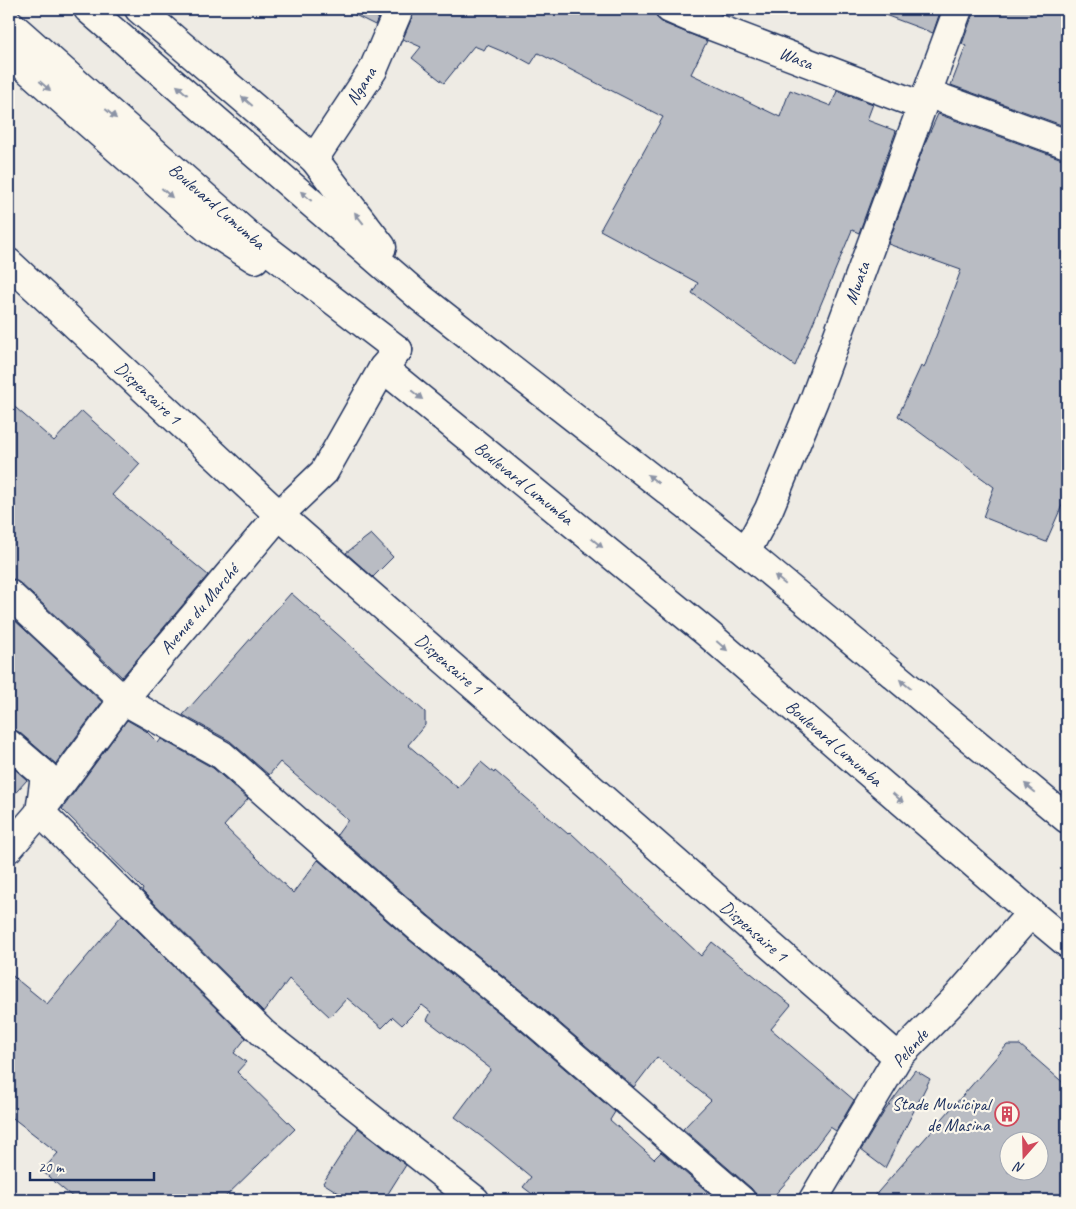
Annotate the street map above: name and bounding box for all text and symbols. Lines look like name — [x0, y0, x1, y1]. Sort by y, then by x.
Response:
street label: Wasa — [776, 42, 818, 75]
street label: Ngana — [341, 61, 382, 109]
one-way arrow — [39, 80, 52, 91]
one-way arrow — [176, 84, 189, 95]
one-way arrow — [240, 96, 253, 107]
one-way arrow — [104, 108, 117, 119]
street label: Boulevard Lumumba — [164, 158, 271, 255]
one-way arrow — [161, 187, 173, 199]
one-way arrow — [299, 191, 312, 202]
one-way arrow — [354, 211, 365, 224]
street label: Mwata — [839, 257, 875, 307]
street label: Dispensaire 1 — [110, 357, 186, 430]
one-way arrow — [410, 390, 423, 401]
street label: Boulevard Lumumba — [470, 437, 579, 530]
one-way arrow — [646, 474, 660, 484]
one-way arrow — [590, 537, 603, 548]
street label: Avenue du Marché — [155, 557, 245, 659]
one-way arrow — [773, 575, 786, 586]
street label: Dispensaire 1 — [411, 629, 488, 700]
one-way arrow — [716, 640, 728, 652]
one-way arrow — [899, 678, 911, 690]
street label: Boulevard Lumumba — [781, 695, 888, 792]
one-way arrow — [1023, 782, 1036, 793]
one-way arrow — [891, 793, 904, 804]
street label: Dispensaire 1 — [716, 896, 793, 967]
street label: Pelende — [887, 1023, 933, 1072]
place label: Stade Municipal de Masina — [892, 1093, 993, 1136]
building icon: Stade Municipal de Masina — [994, 1101, 1020, 1127]
north arrow — [998, 1132, 1048, 1182]
scale bar — [30, 1149, 154, 1181]
text: N — [1011, 1157, 1027, 1177]
text: 20 m — [38, 1158, 65, 1177]

